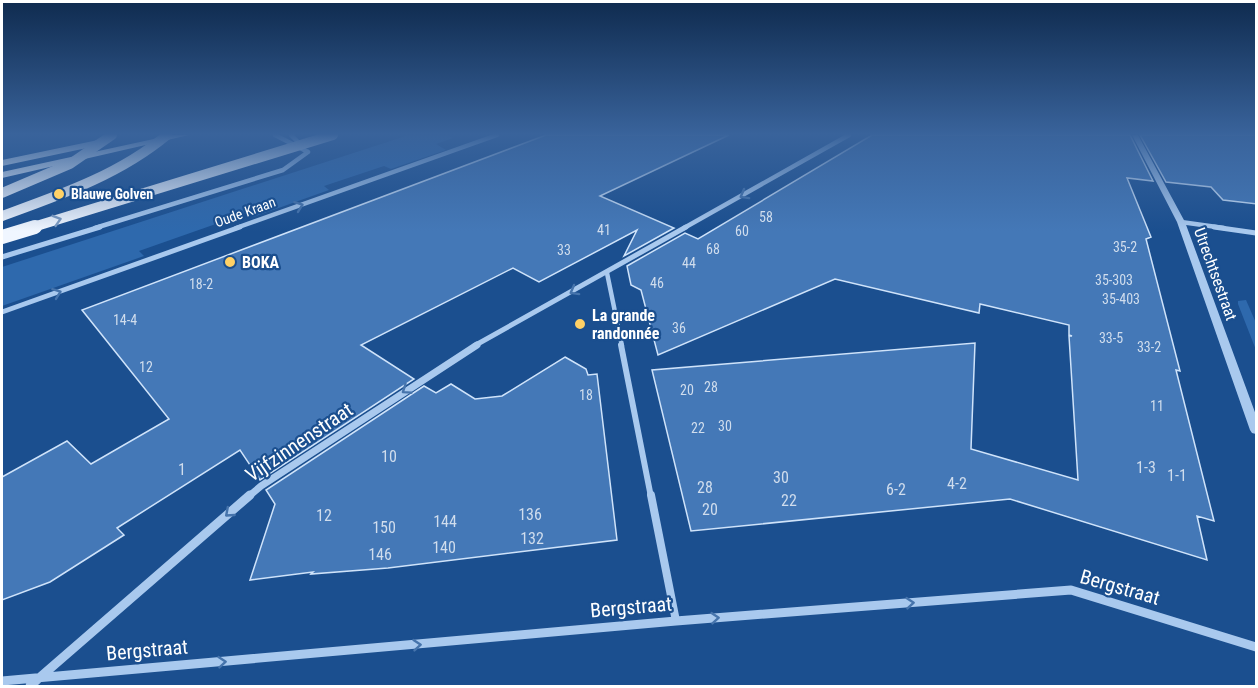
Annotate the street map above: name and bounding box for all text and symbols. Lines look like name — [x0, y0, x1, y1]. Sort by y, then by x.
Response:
place label: Blauwe Golven — [71, 186, 153, 202]
marker: Blauwe Golven — [52, 187, 66, 201]
one-way arrow — [740, 188, 750, 199]
street label: Oude Kraan — [212, 194, 278, 230]
one-way arrow — [294, 200, 304, 213]
house number: 58 — [759, 209, 773, 225]
one-way arrow — [51, 214, 62, 227]
house number: 41 — [597, 222, 611, 238]
house number: 60 — [735, 223, 749, 239]
street label: Utrechtsestraat — [1190, 225, 1241, 323]
house number: 35-2 — [1113, 239, 1137, 255]
house number: 68 — [706, 241, 720, 257]
house number: 33 — [557, 242, 571, 258]
place label: BOKA — [242, 253, 279, 272]
marker: BOKA — [223, 255, 237, 269]
house number: 44 — [682, 255, 696, 271]
house number: 35-303 — [1095, 272, 1133, 288]
house number: 46 — [650, 275, 664, 291]
house number: 18-2 — [189, 276, 213, 292]
one-way arrow — [570, 284, 580, 295]
one-way arrow — [51, 287, 61, 300]
house number: 35-403 — [1102, 291, 1140, 307]
place label: La grande randonnée — [592, 306, 660, 343]
house number: 14-4 — [113, 312, 137, 328]
marker: La grande randonnée — [573, 317, 587, 331]
house number: 36 — [672, 320, 686, 336]
house number: 33-5 — [1099, 330, 1123, 346]
house number: 33-2 — [1137, 339, 1161, 355]
house number: 12 — [139, 359, 153, 375]
house number: 28 — [704, 379, 718, 395]
house number: 20 — [680, 382, 694, 398]
one-way arrow — [402, 383, 413, 394]
house number: 18 — [579, 387, 593, 403]
street label: Vijfzinnenstraat — [241, 397, 357, 487]
house number: 11 — [1150, 398, 1164, 414]
house number: 30 — [718, 418, 732, 434]
house number: 22 — [691, 420, 705, 436]
house number: 10 — [381, 447, 397, 466]
house number: 1-3 — [1136, 458, 1156, 477]
house number: 1 — [178, 460, 186, 479]
house number: 1-1 — [1167, 466, 1187, 485]
house number: 30 — [773, 468, 789, 487]
house number: 4-2 — [947, 474, 967, 493]
house number: 28 — [697, 478, 713, 497]
house number: 6-2 — [886, 480, 906, 499]
house number: 22 — [781, 491, 797, 510]
house number: 20 — [702, 500, 718, 519]
house number: 136 — [518, 505, 542, 524]
one-way arrow — [225, 506, 236, 517]
house number: 12 — [316, 506, 332, 525]
house number: 144 — [433, 512, 457, 531]
house number: 150 — [372, 518, 396, 537]
house number: 132 — [520, 529, 544, 548]
house number: 140 — [432, 538, 456, 557]
house number: 146 — [368, 545, 392, 564]
street label: Bergstraat — [1077, 564, 1163, 610]
street label: Bergstraat — [589, 591, 673, 623]
one-way arrow — [905, 596, 914, 609]
one-way arrow — [711, 612, 720, 625]
street label: Bergstraat — [105, 634, 189, 666]
one-way arrow — [412, 639, 421, 652]
one-way arrow — [218, 656, 227, 669]

